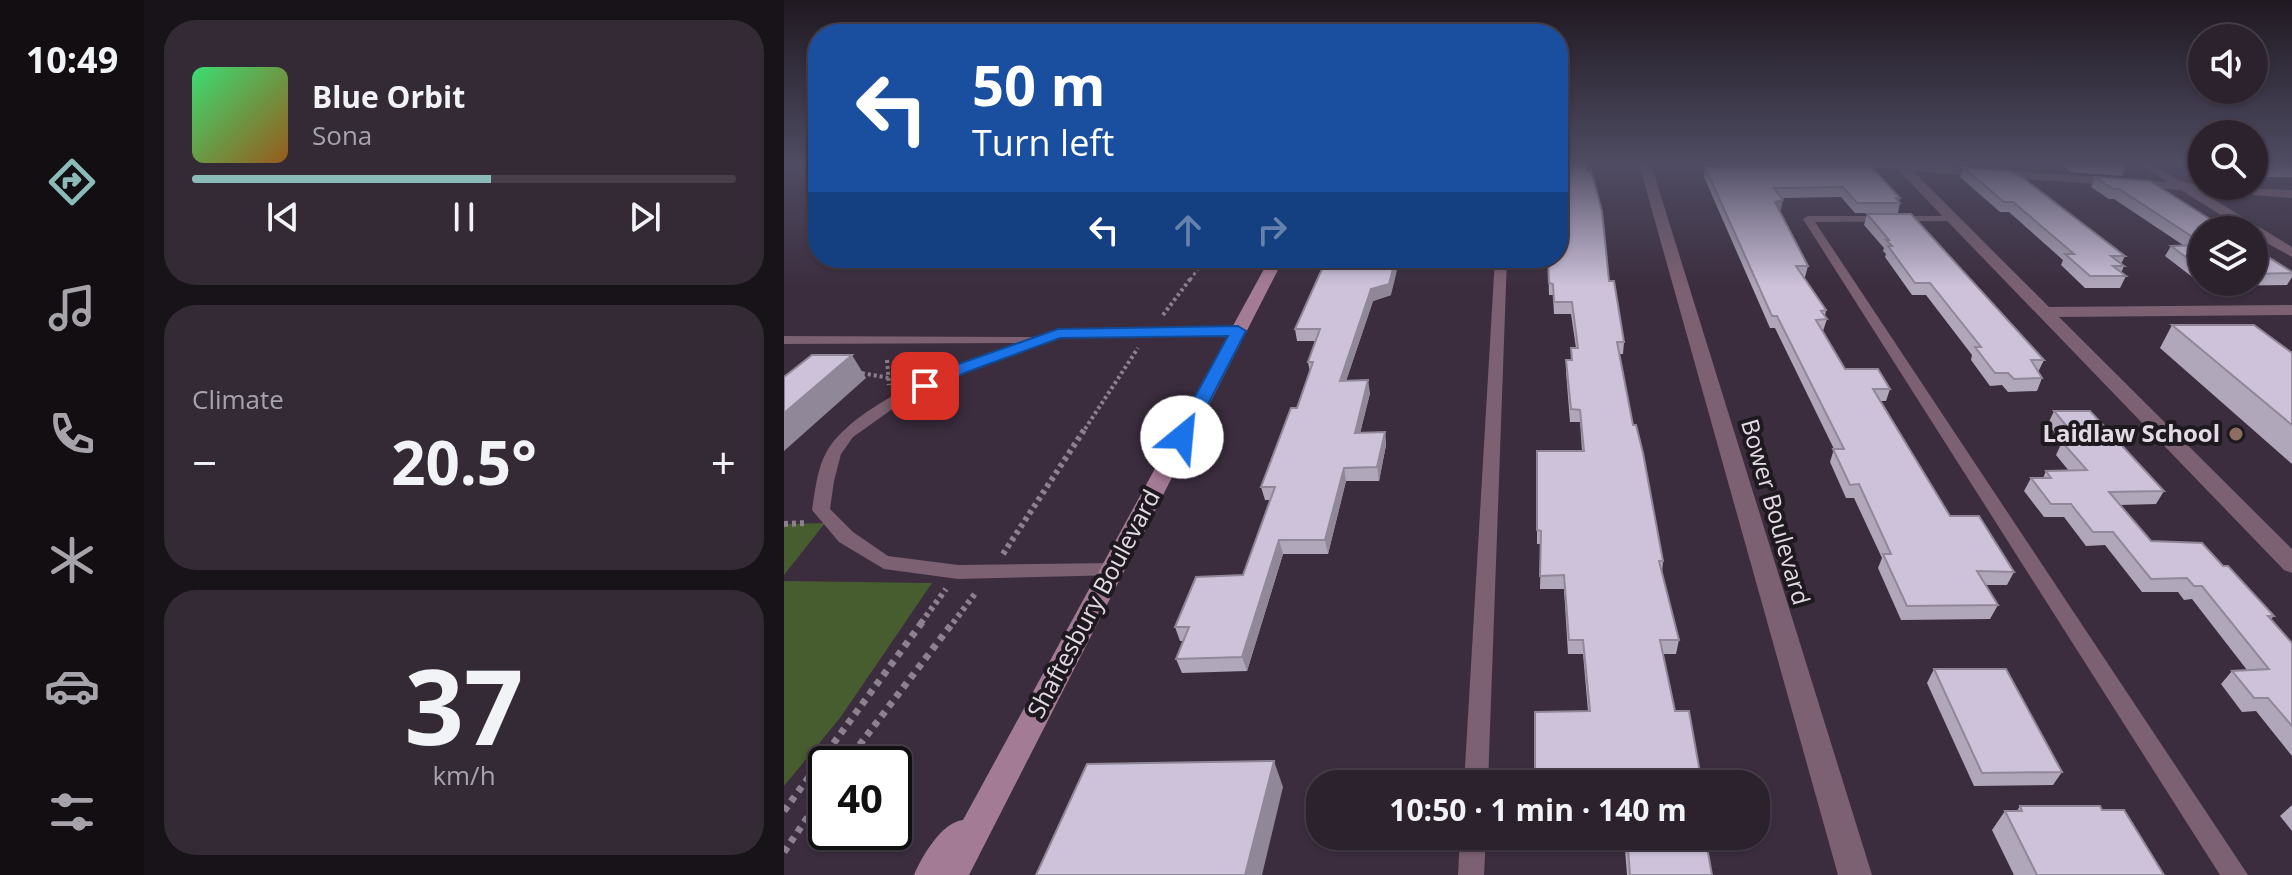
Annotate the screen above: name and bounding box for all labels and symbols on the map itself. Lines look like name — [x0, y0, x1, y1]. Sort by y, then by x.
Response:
pin — [891, 352, 959, 420]
position arrow — [1140, 395, 1224, 479]
street label: Bower Boulevard — [1734, 415, 1819, 608]
place label: Laidlaw School — [2042, 416, 2220, 449]
marker: Laidlaw School — [2227, 425, 2245, 443]
street label: Shaftesbury Boulevard — [1018, 483, 1167, 723]
speed limit sign: 40 — [808, 746, 912, 850]

